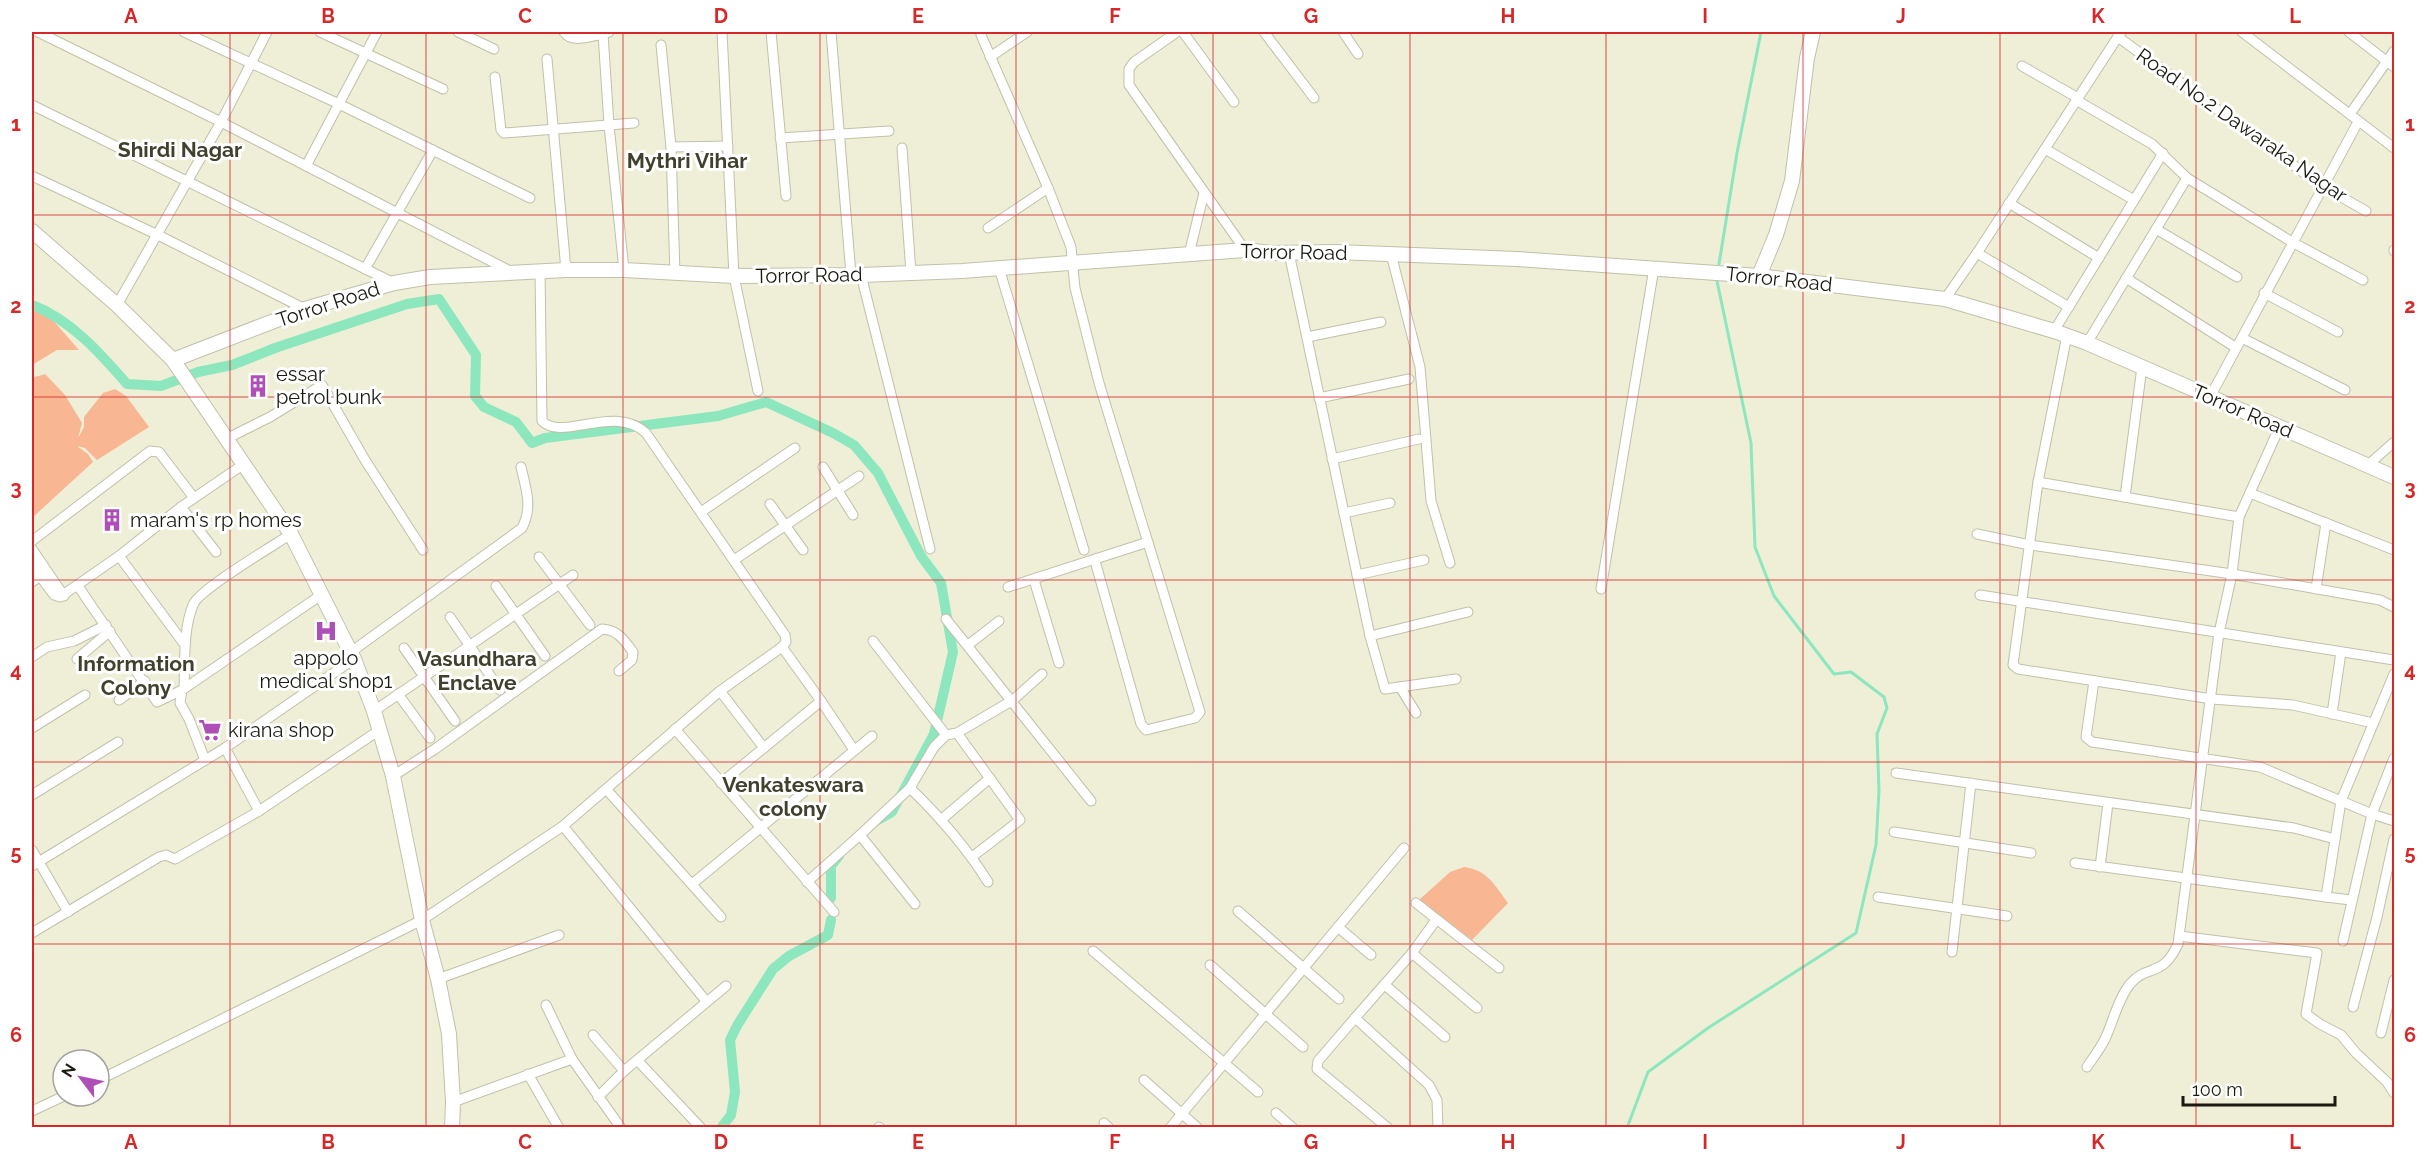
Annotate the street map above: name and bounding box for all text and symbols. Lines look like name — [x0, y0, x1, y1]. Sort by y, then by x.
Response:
text: A — [124, 4, 138, 28]
text: B — [321, 4, 335, 28]
text: C — [518, 4, 532, 28]
text: D — [714, 4, 728, 28]
text: E — [912, 4, 924, 28]
text: F — [1109, 4, 1121, 28]
text: G — [1304, 4, 1318, 28]
text: H — [1501, 4, 1515, 28]
text: I — [1702, 4, 1708, 28]
text: J — [1896, 4, 1906, 28]
text: K — [2091, 4, 2105, 28]
text: L — [2289, 4, 2301, 28]
street label: Road No.2 Dawaraka Nagar — [2132, 43, 2352, 207]
text: 1 — [11, 112, 21, 136]
text: 1 — [2405, 112, 2415, 136]
district label: Shirdi Nagar — [118, 137, 242, 162]
district label: Mythri Vihar — [627, 148, 747, 173]
street label: Torror Road — [1240, 239, 1348, 265]
street label: Torror Road — [1724, 261, 1834, 297]
street label: Torror Road — [755, 262, 863, 288]
street label: Torror Road — [273, 276, 383, 332]
text: 2 — [10, 294, 22, 318]
text: 2 — [2404, 294, 2416, 318]
place label: essar petrol bunk — [276, 362, 382, 409]
building icon: essar petrol bunk — [245, 373, 271, 399]
street label: Torror Road — [2189, 379, 2297, 443]
text: 3 — [10, 476, 22, 500]
text: 3 — [2404, 476, 2416, 500]
building icon: maram's rp homes — [99, 507, 125, 533]
place label: maram's rp homes — [130, 508, 302, 532]
hospital icon: appolo medical shop1 — [313, 618, 339, 644]
place label: appolo medical shop1 — [260, 646, 393, 693]
district label: Vasundhara Enclave — [417, 646, 537, 695]
district label: Information Colony — [77, 651, 195, 700]
text: 4 — [10, 658, 22, 682]
text: 4 — [2404, 658, 2416, 682]
supermarket icon: kirana shop — [197, 717, 223, 743]
place label: kirana shop — [228, 718, 334, 742]
district label: Venkateswara colony — [722, 772, 864, 821]
text: 5 — [10, 841, 22, 865]
text: 5 — [2404, 841, 2416, 865]
text: 6 — [10, 1023, 22, 1047]
text: 6 — [2404, 1023, 2416, 1047]
north arrow — [51, 1048, 111, 1108]
text: N — [57, 1060, 80, 1081]
scale bar — [2183, 1069, 2334, 1107]
text: 100 m — [2192, 1079, 2243, 1100]
text: A — [124, 1130, 138, 1154]
text: B — [321, 1130, 335, 1154]
text: C — [518, 1130, 532, 1154]
text: D — [714, 1130, 728, 1154]
text: E — [912, 1130, 924, 1154]
text: F — [1109, 1130, 1121, 1154]
text: G — [1304, 1130, 1318, 1154]
text: H — [1501, 1130, 1515, 1154]
text: I — [1702, 1130, 1708, 1154]
text: J — [1896, 1130, 1906, 1154]
text: K — [2091, 1130, 2105, 1154]
text: L — [2289, 1130, 2301, 1154]

